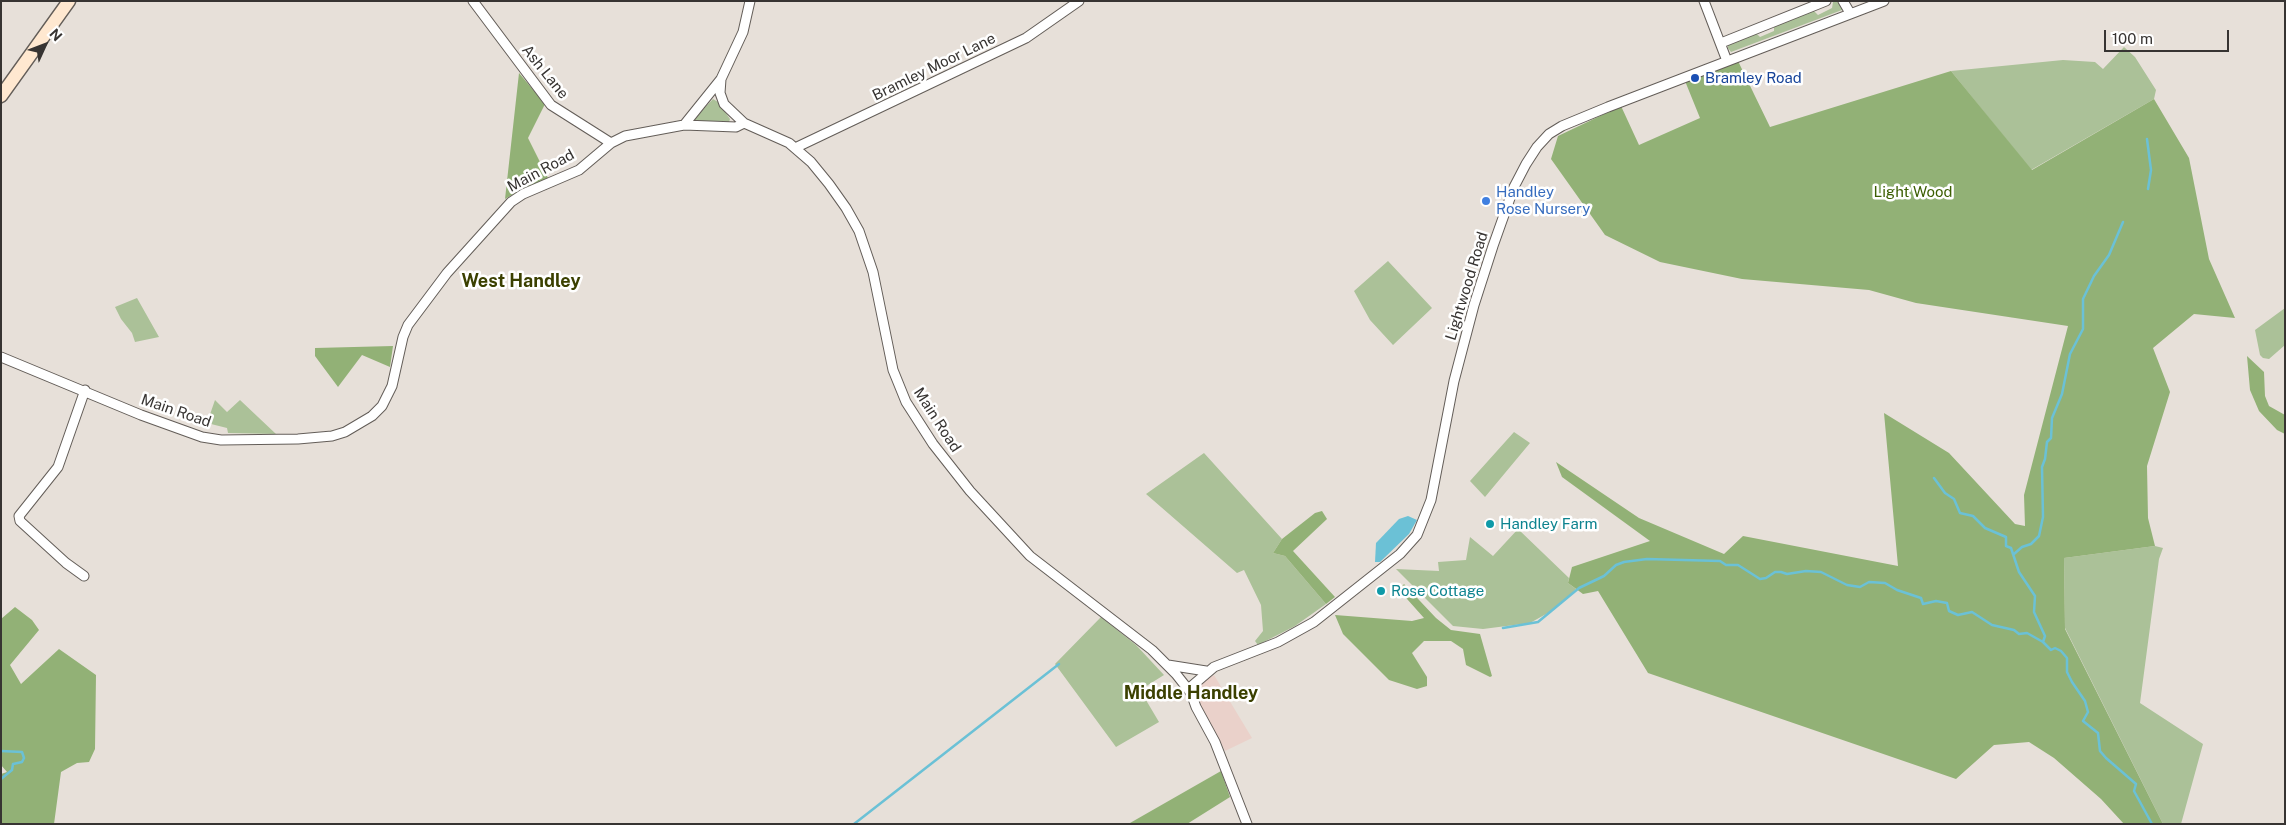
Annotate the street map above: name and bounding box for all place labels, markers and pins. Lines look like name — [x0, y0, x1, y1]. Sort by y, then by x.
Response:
place label: Bramley Road — [1705, 69, 1802, 87]
marker: Bramley Road — [1689, 72, 1701, 84]
place label: Handley Rose Nursery — [1496, 183, 1590, 218]
marker: Handley Rose Nursery — [1480, 195, 1492, 207]
place label: Handley Farm — [1500, 515, 1598, 533]
marker: Handley Farm — [1484, 518, 1496, 530]
place label: Rose Cottage — [1391, 582, 1484, 600]
marker: Rose Cottage — [1375, 585, 1387, 597]

